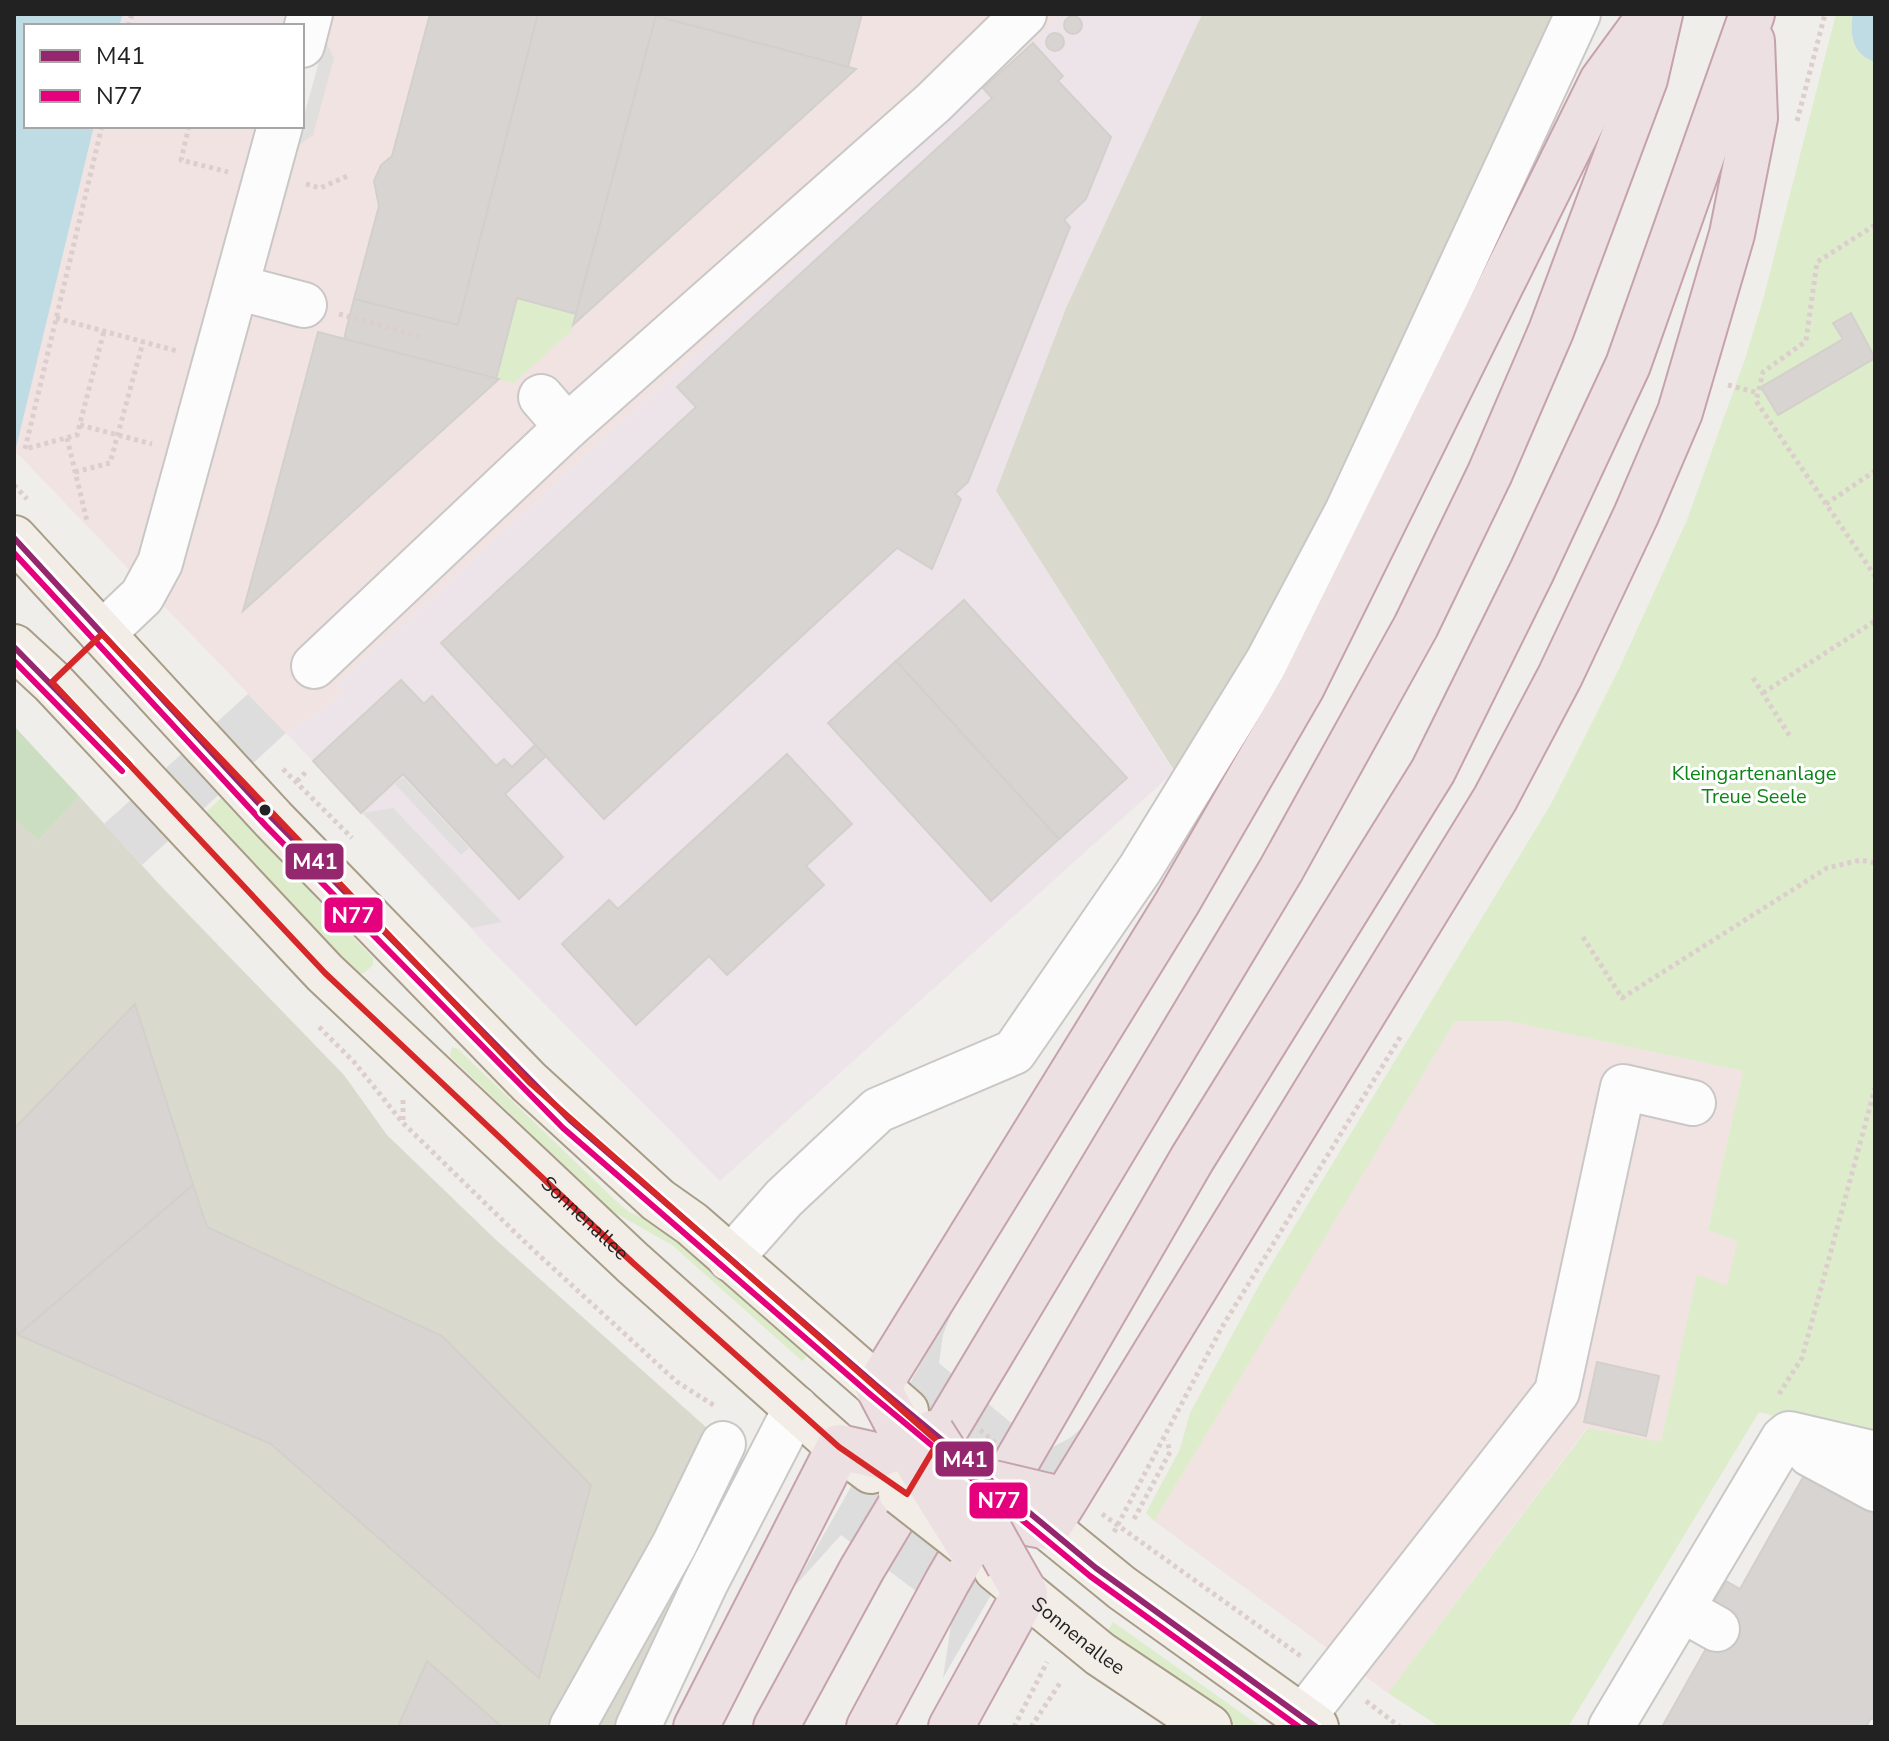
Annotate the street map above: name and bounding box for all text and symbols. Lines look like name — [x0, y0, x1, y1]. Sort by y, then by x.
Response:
legend — [24, 24, 304, 128]
text: M41 — [96, 40, 145, 72]
text: N77 — [96, 80, 143, 112]
park label: Kleingartenanlage Treue Seele — [1672, 760, 1836, 810]
unlabelled marker — [257, 802, 273, 818]
line badge: M41 — [284, 842, 345, 881]
text: M41 — [292, 847, 338, 877]
line badge: N77 — [323, 896, 384, 934]
text: N77 — [332, 901, 374, 931]
street label: Sonnenallee — [535, 1170, 635, 1266]
line badge: M41 — [934, 1440, 995, 1478]
text: M41 — [942, 1445, 988, 1475]
line badge: N77 — [968, 1481, 1029, 1520]
text: N77 — [978, 1486, 1020, 1516]
street label: Sonnenallee — [1026, 1591, 1130, 1681]

